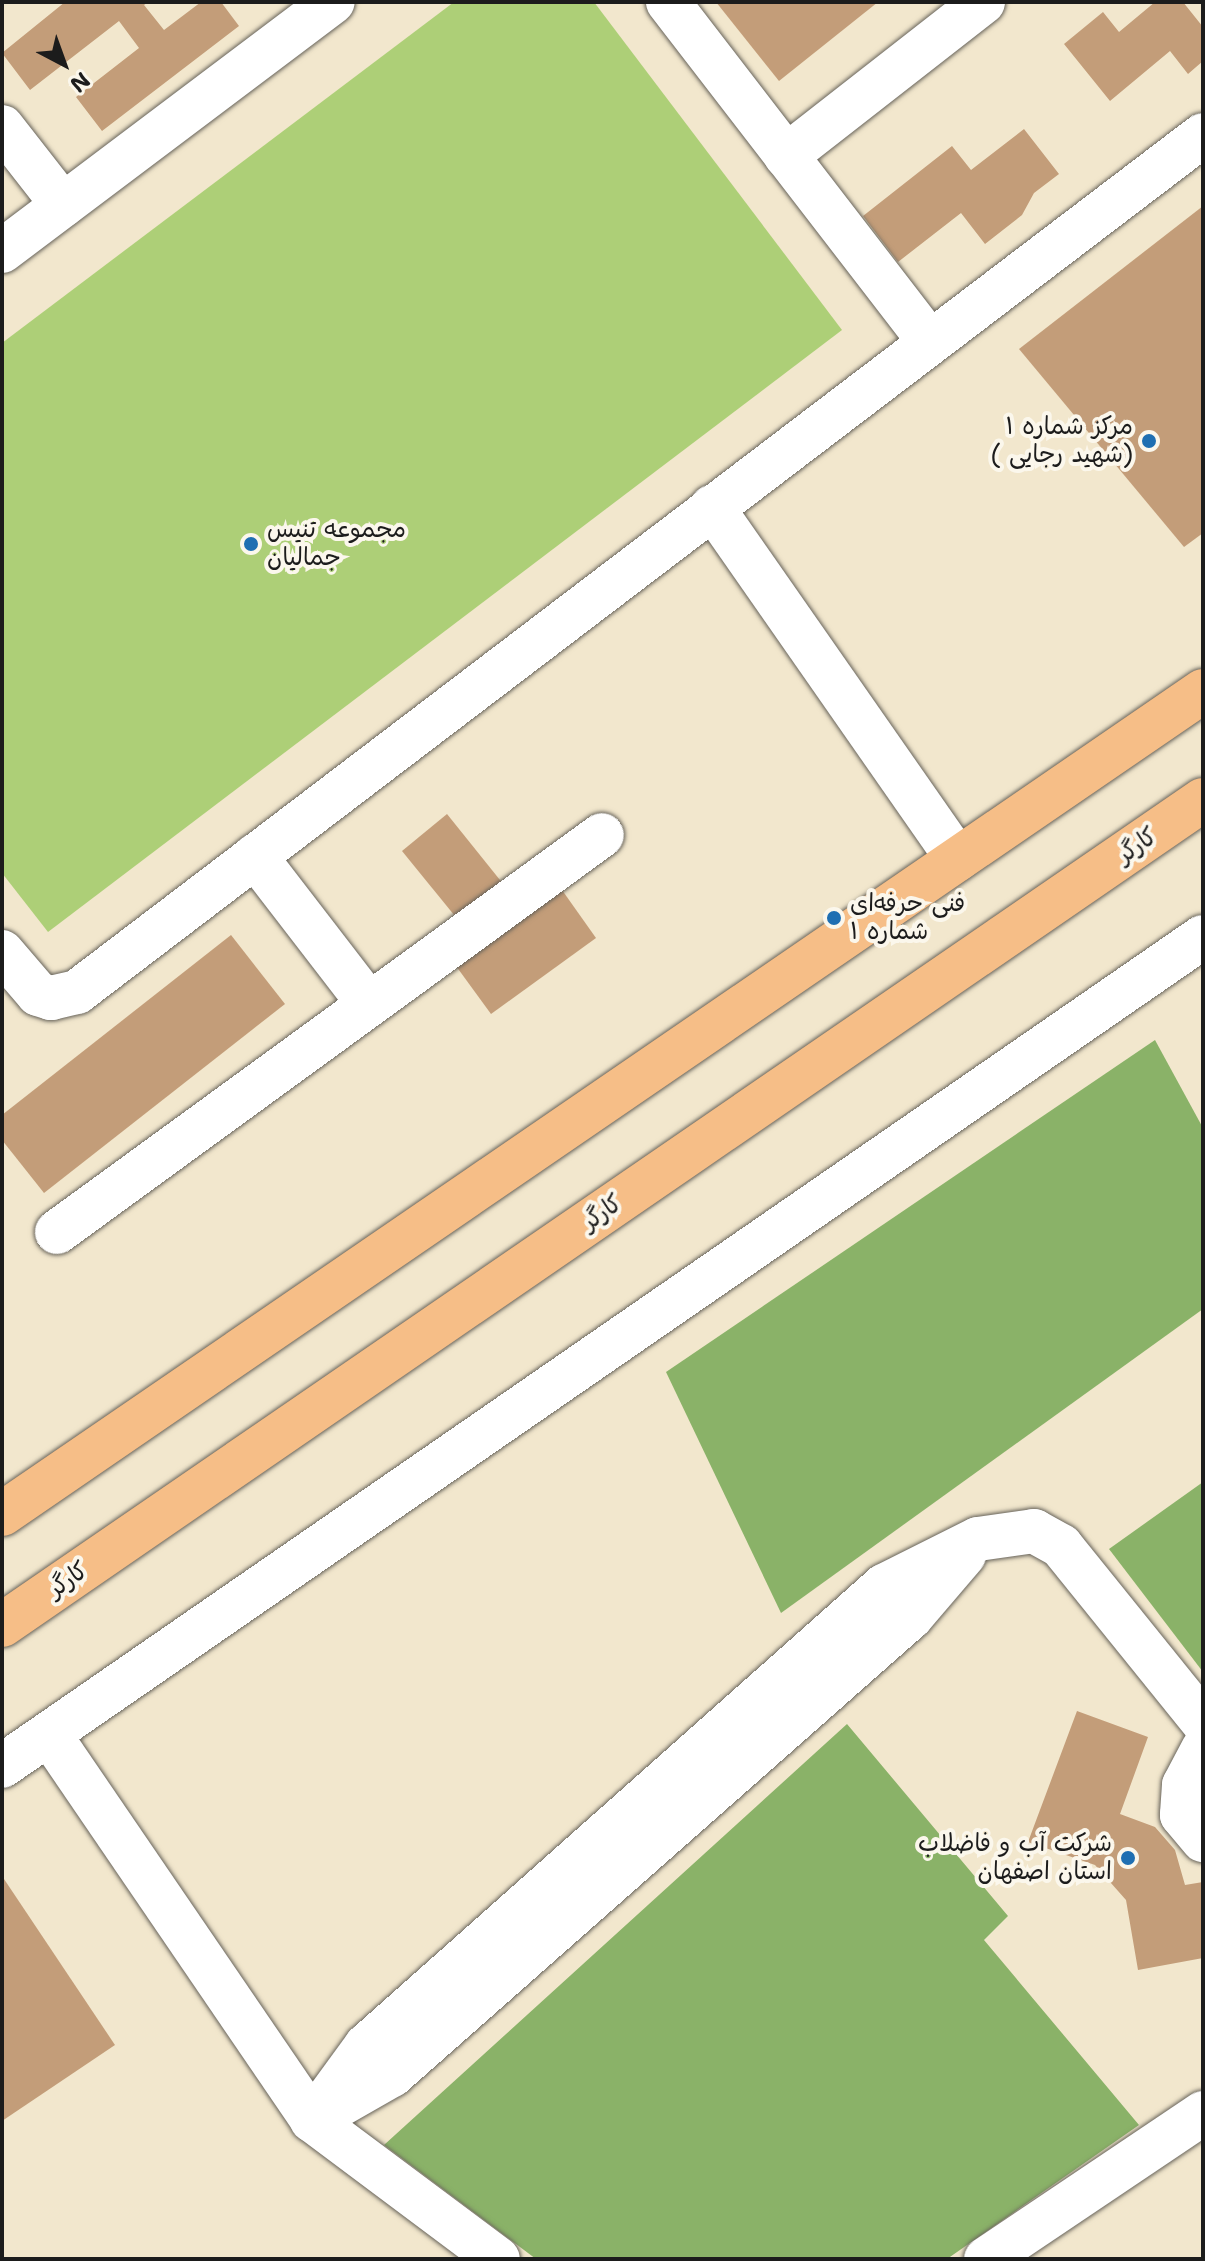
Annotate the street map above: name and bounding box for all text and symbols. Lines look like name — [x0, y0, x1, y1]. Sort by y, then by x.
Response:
north arrow — [24, 24, 104, 104]
text: N — [64, 66, 96, 99]
place label: مرکز شماره ۱ ( شهید رجایی) — [990, 413, 1133, 469]
marker: مرکز شماره ۱ ( شهید رجایی) — [1140, 432, 1158, 450]
place label: مجموعه تنیس جمالیان — [267, 516, 406, 572]
marker: مجموعه تنیس جمالیان — [242, 535, 260, 553]
street label: کارگر — [1111, 822, 1163, 870]
place label: فنی حرفه‌ای شماره ۱ — [850, 890, 965, 946]
marker: فنی حرفه‌ای شماره ۱ — [825, 909, 843, 927]
street label: کارگر — [576, 1189, 628, 1237]
street label: کارگر — [42, 1556, 94, 1604]
place label: شرکت آب و فاضلاب استان اصفهان — [918, 1830, 1112, 1886]
marker: شرکت آب و فاضلاب استان اصفهان — [1119, 1849, 1137, 1867]

